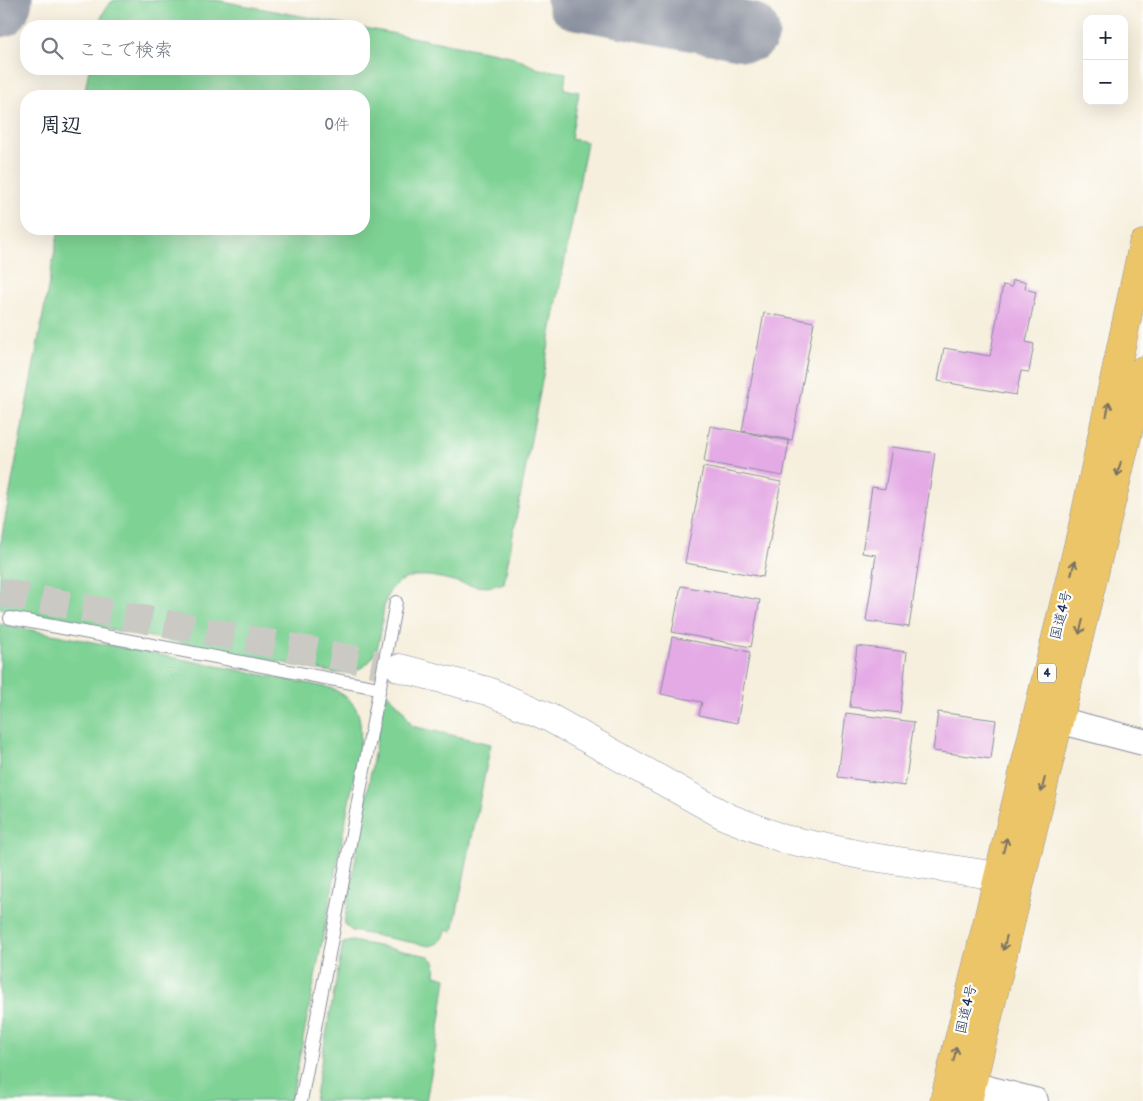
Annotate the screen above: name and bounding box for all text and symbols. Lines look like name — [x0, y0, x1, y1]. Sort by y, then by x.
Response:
map controls — [1083, 15, 1128, 105]
button: + — [1083, 15, 1128, 60]
search box — [20, 20, 370, 75]
icon: search — [38, 34, 66, 62]
text: ここで検索 — [78, 39, 173, 62]
button: − — [1083, 60, 1128, 105]
text: 周辺 — [40, 113, 82, 138]
text: 0件 — [325, 116, 350, 135]
one-way arrow — [1104, 401, 1113, 417]
one-way arrow — [1114, 460, 1123, 476]
one-way arrow — [1069, 560, 1078, 576]
street label: 国道4号 — [1047, 588, 1075, 642]
one-way arrow — [1076, 618, 1085, 634]
road number: 4 — [1038, 664, 1056, 682]
one-way arrow — [1038, 776, 1047, 792]
one-way arrow — [1001, 837, 1011, 853]
one-way arrow — [1000, 934, 1009, 950]
street label: 国道4号 — [952, 982, 980, 1036]
one-way arrow — [951, 1046, 960, 1062]

